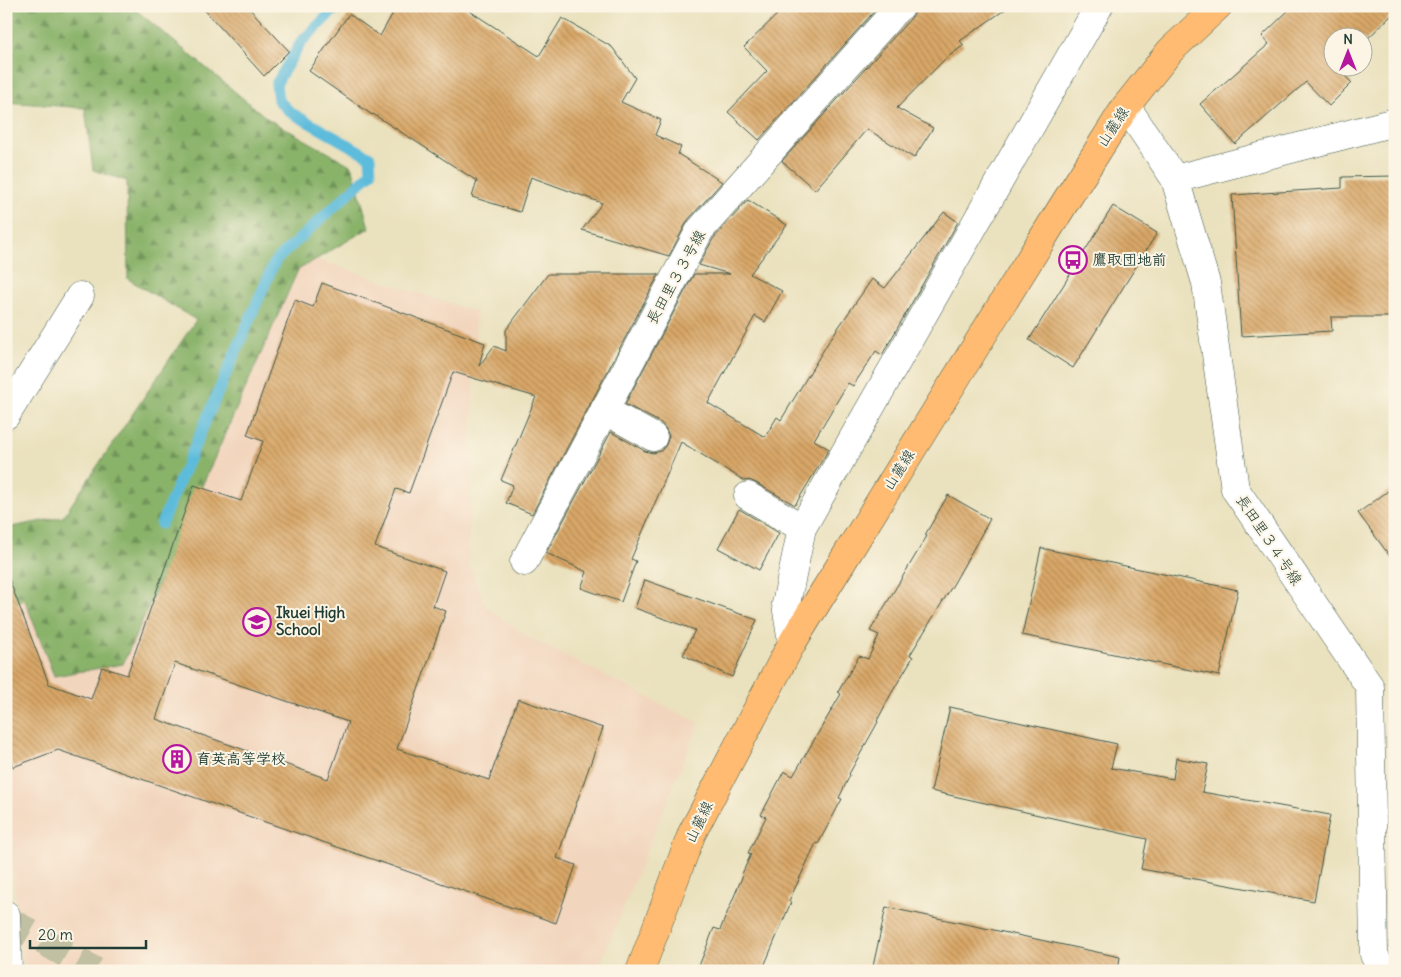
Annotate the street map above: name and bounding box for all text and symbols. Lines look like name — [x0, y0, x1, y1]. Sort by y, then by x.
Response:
north arrow — [1324, 28, 1374, 78]
text: N — [1343, 30, 1353, 48]
street label: 山麓線 — [1092, 103, 1133, 151]
street label: 長田里３３号線 — [642, 226, 709, 327]
bus stop icon: 鷹取団地前 — [1058, 245, 1088, 275]
place label: 鷹取団地前 — [1092, 250, 1167, 269]
street label: 山麓線 — [879, 446, 919, 494]
street label: 長田里３４号線 — [1232, 491, 1307, 589]
place label: Ikuei High School — [276, 603, 345, 639]
school or university icon: Ikuei High School — [242, 607, 272, 637]
building icon: 育英高等学校 — [162, 744, 192, 774]
place label: 育英高等学校 — [196, 749, 286, 768]
street label: 山麓線 — [680, 797, 717, 846]
scale bar — [30, 917, 146, 949]
text: 20 m — [38, 925, 73, 944]

